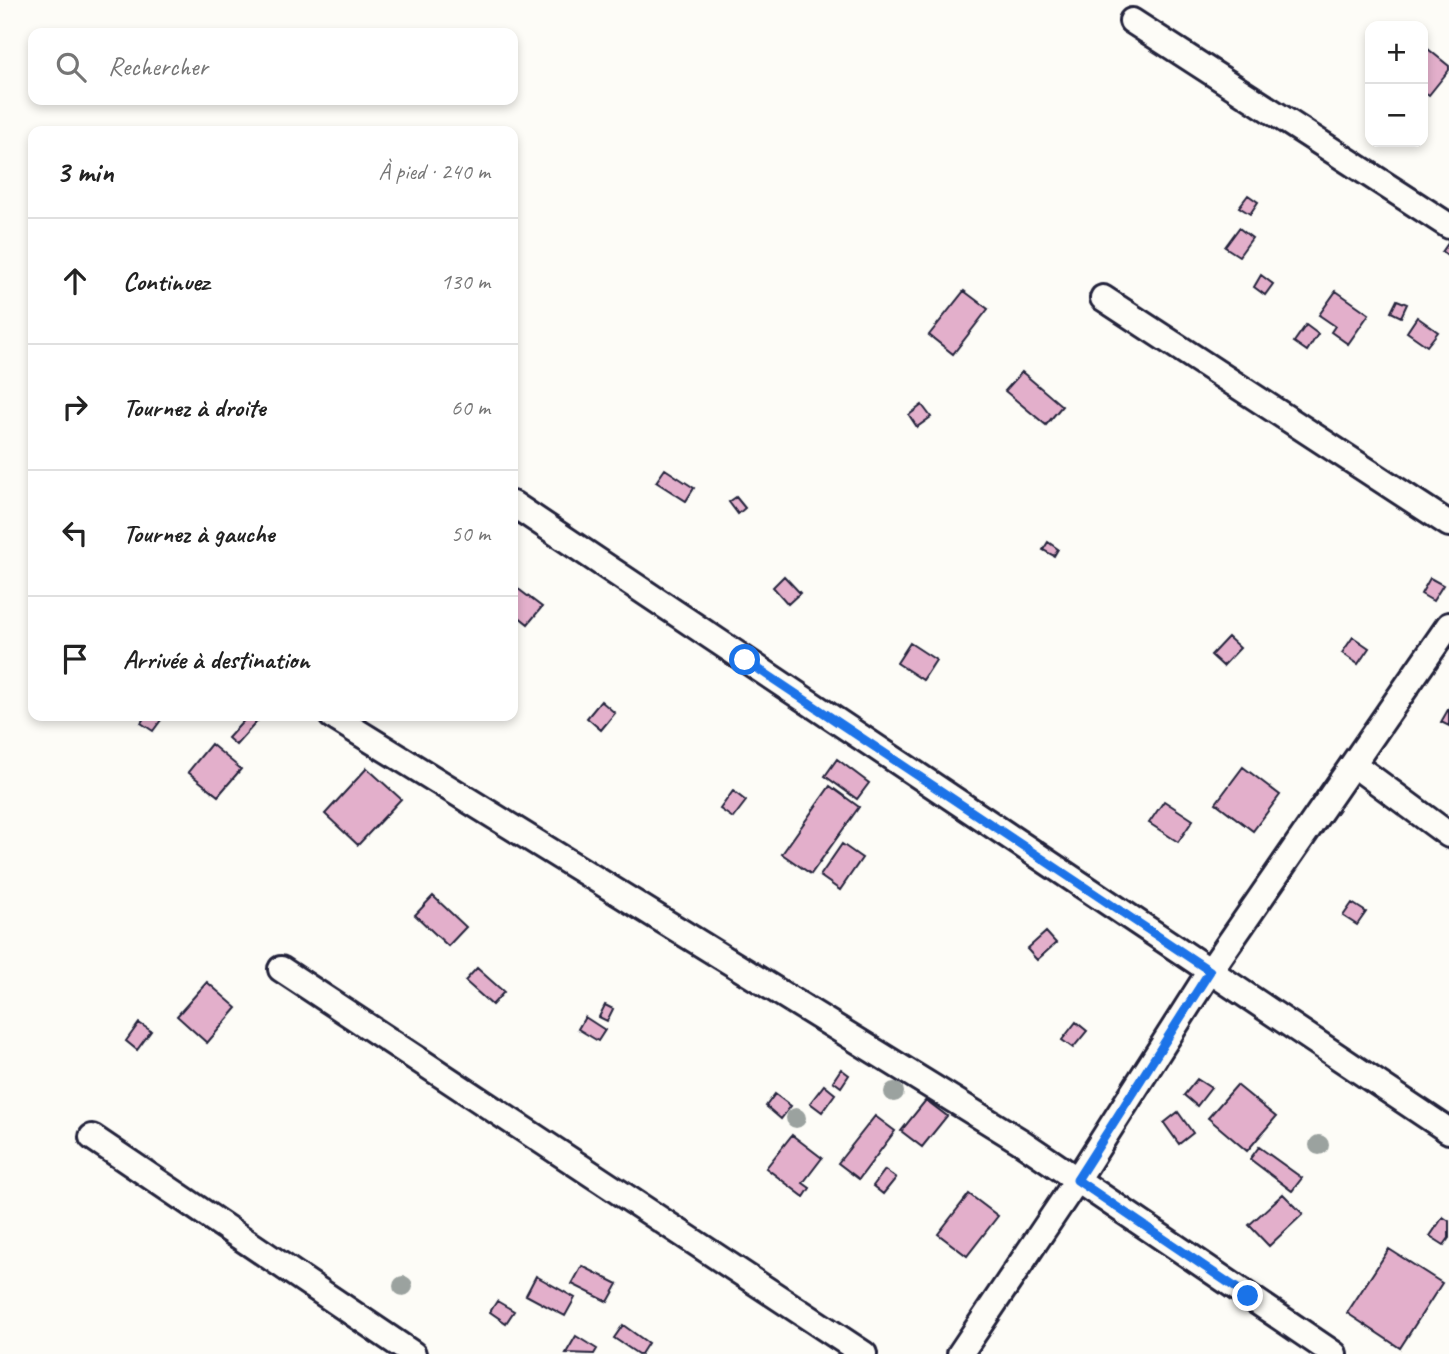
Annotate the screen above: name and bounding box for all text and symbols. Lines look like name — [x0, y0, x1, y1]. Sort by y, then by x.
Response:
map controls — [1365, 21, 1428, 147]
button: + — [1365, 21, 1428, 84]
search box — [28, 28, 518, 105]
icon: search — [52, 48, 90, 86]
text: Rechercher — [108, 50, 208, 83]
button: − — [1365, 84, 1428, 147]
text: 3 min — [56, 153, 113, 191]
text: À pied · 240 m — [378, 157, 490, 186]
icon: ahead — [56, 262, 94, 300]
text: Continuez — [123, 265, 209, 298]
text: 130 m — [441, 267, 490, 296]
icon: right — [56, 388, 94, 426]
text: Tournez à droite — [123, 391, 265, 424]
text: 60 m — [451, 393, 490, 422]
icon: left — [56, 514, 94, 552]
text: Tournez à gauche — [123, 517, 274, 550]
text: 50 m — [451, 519, 490, 548]
icon: arrive — [56, 640, 94, 678]
text: Arrivée à destination — [123, 643, 309, 676]
route start — [729, 644, 760, 675]
route end — [1232, 1280, 1263, 1311]

